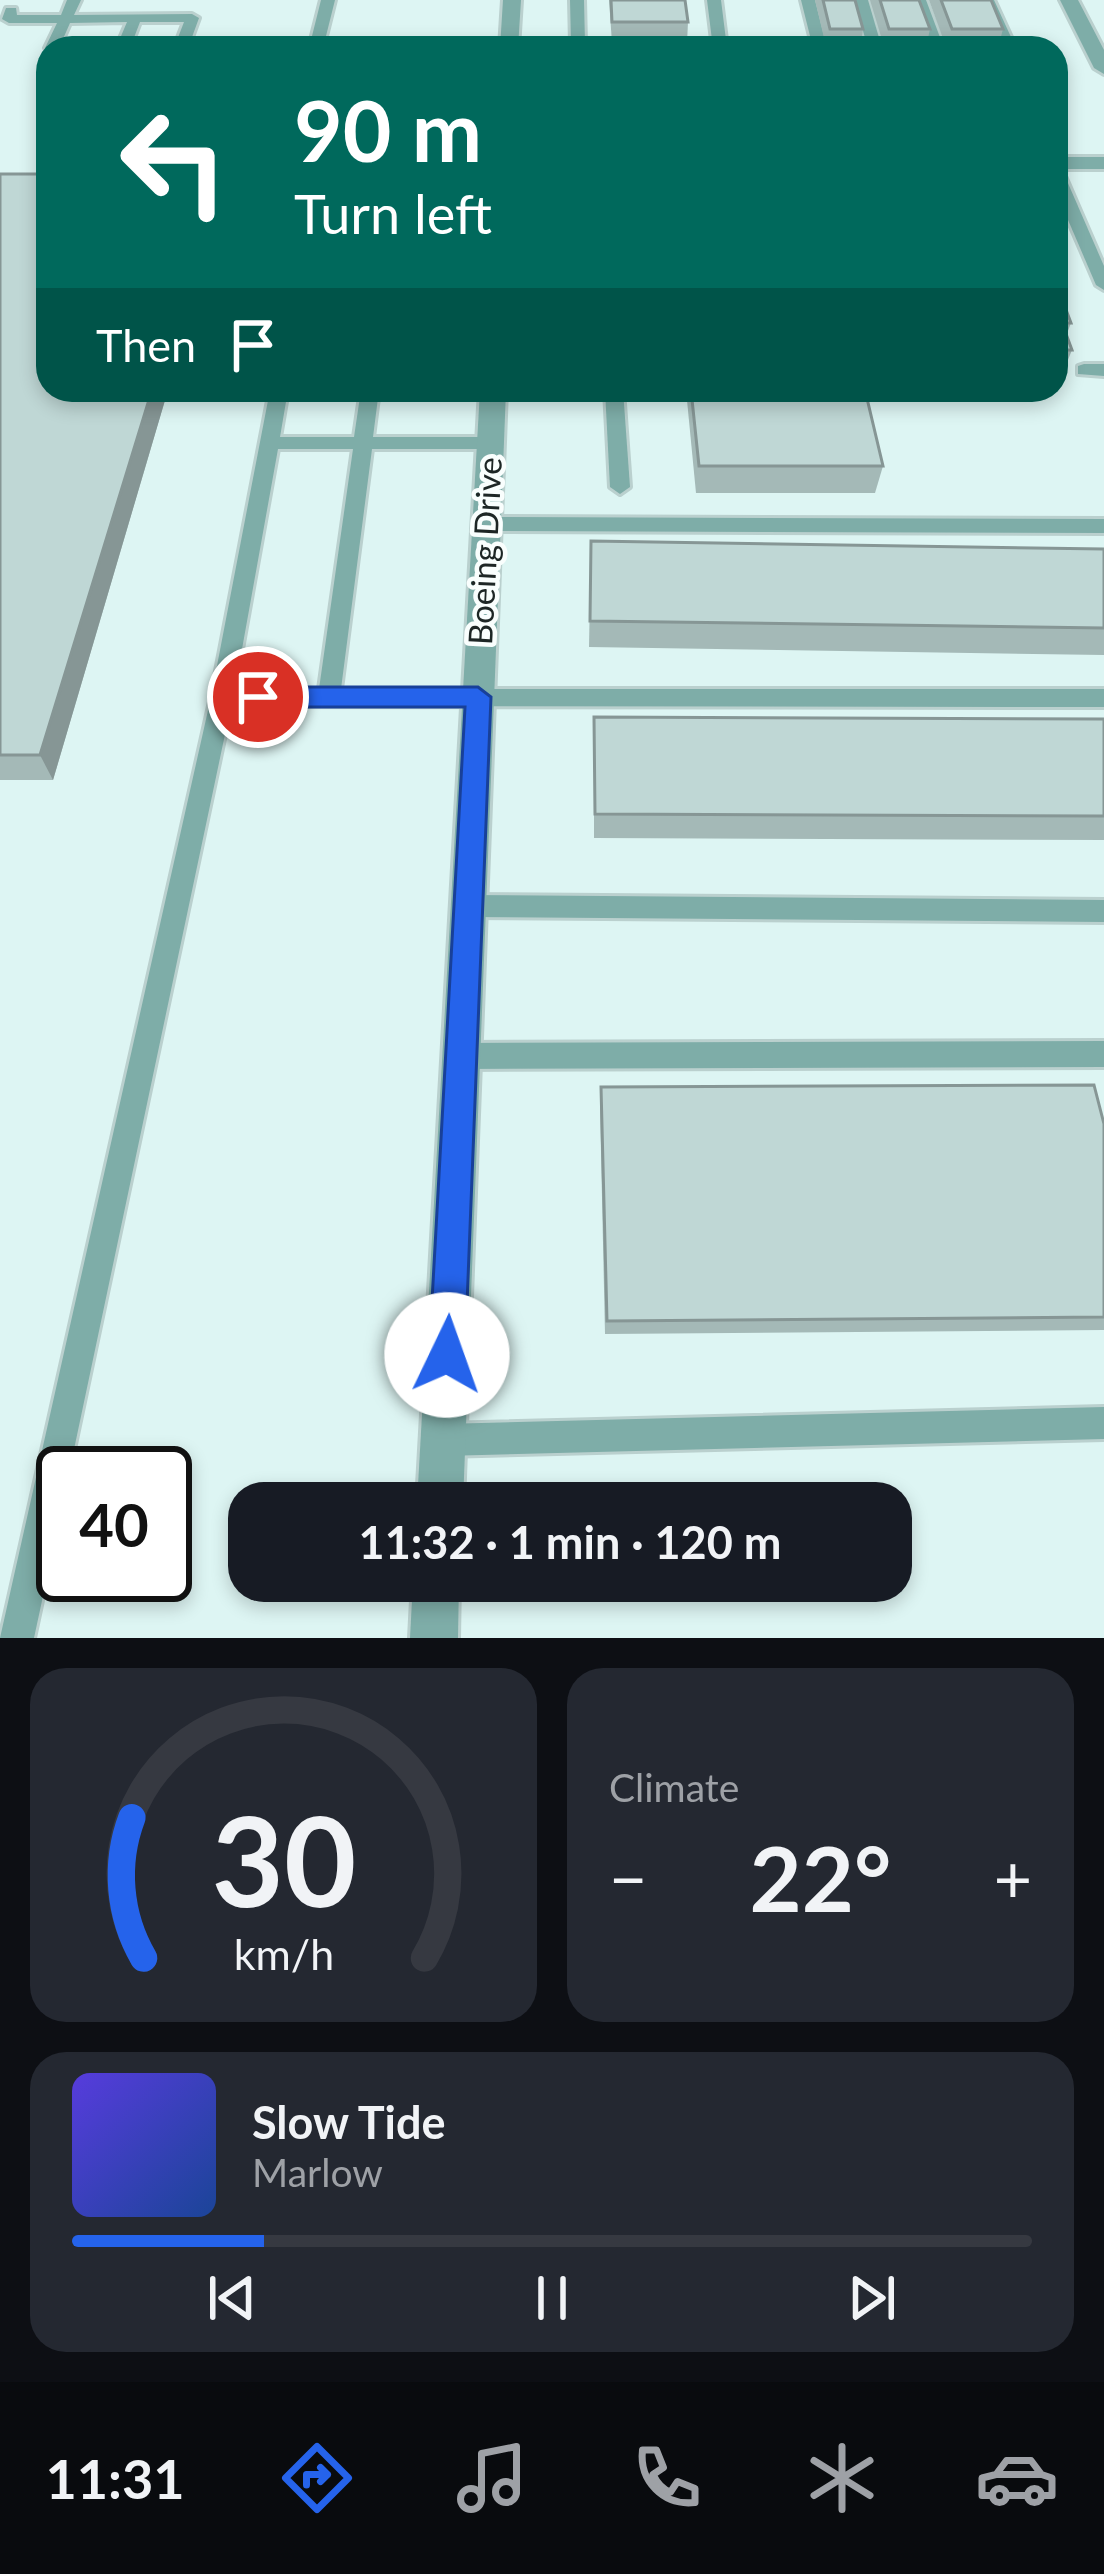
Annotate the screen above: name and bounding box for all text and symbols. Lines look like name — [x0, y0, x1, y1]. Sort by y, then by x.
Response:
text: 90 m — [294, 79, 482, 180]
icon: left — [96, 84, 252, 240]
text: Turn left — [294, 181, 492, 246]
icon: arrive — [220, 312, 286, 378]
text: Then — [96, 318, 196, 372]
street label: Boeing Drive — [459, 456, 509, 646]
pin — [207, 646, 309, 748]
icon: arrive — [225, 664, 291, 730]
position arrow — [384, 1292, 510, 1418]
speed limit sign: 40 — [36, 1446, 192, 1602]
text: 11:32 · 1 min · 120 m — [359, 1515, 781, 1569]
text: Climate — [609, 1764, 739, 1810]
text: 30 — [211, 1784, 356, 1934]
text: 22° — [750, 1823, 891, 1931]
text: − — [609, 1838, 647, 1917]
text: + — [994, 1838, 1032, 1917]
text: km/h — [233, 1928, 334, 1979]
text: Slow Tide — [252, 2095, 446, 2149]
text: Marlow — [252, 2149, 383, 2195]
icon: previous — [199, 2265, 265, 2331]
icon: pause — [519, 2265, 585, 2331]
icon: next — [839, 2265, 905, 2331]
icon: directions — [275, 2436, 359, 2520]
icon: music — [450, 2436, 534, 2520]
icon: phone — [625, 2436, 709, 2520]
icon: climate — [800, 2436, 884, 2520]
icon: car — [975, 2436, 1059, 2520]
text: 11:31 — [45, 2446, 185, 2511]

